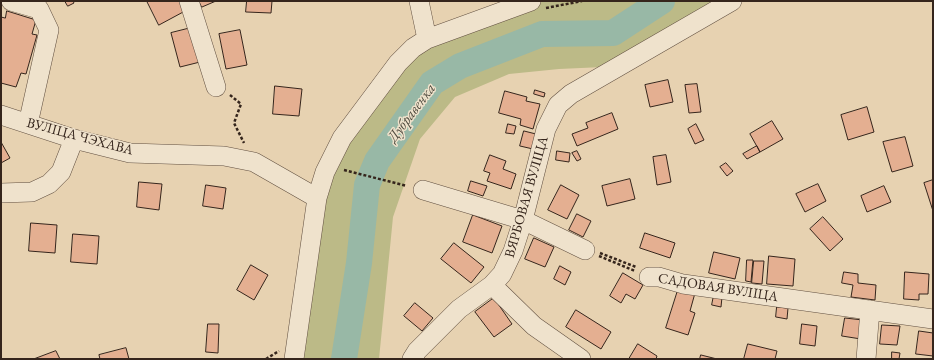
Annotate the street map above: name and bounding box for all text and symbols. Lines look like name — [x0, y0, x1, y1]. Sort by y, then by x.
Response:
water label: Дубравенка — [384, 80, 440, 146]
street label: ВУЛІЦА ЧЭХАВА — [25, 115, 135, 159]
street label: ВЯРБОВАЯ ВУЛІЦА — [502, 134, 552, 260]
street label: САДОВАЯ ВУЛІЦА — [657, 270, 779, 306]

